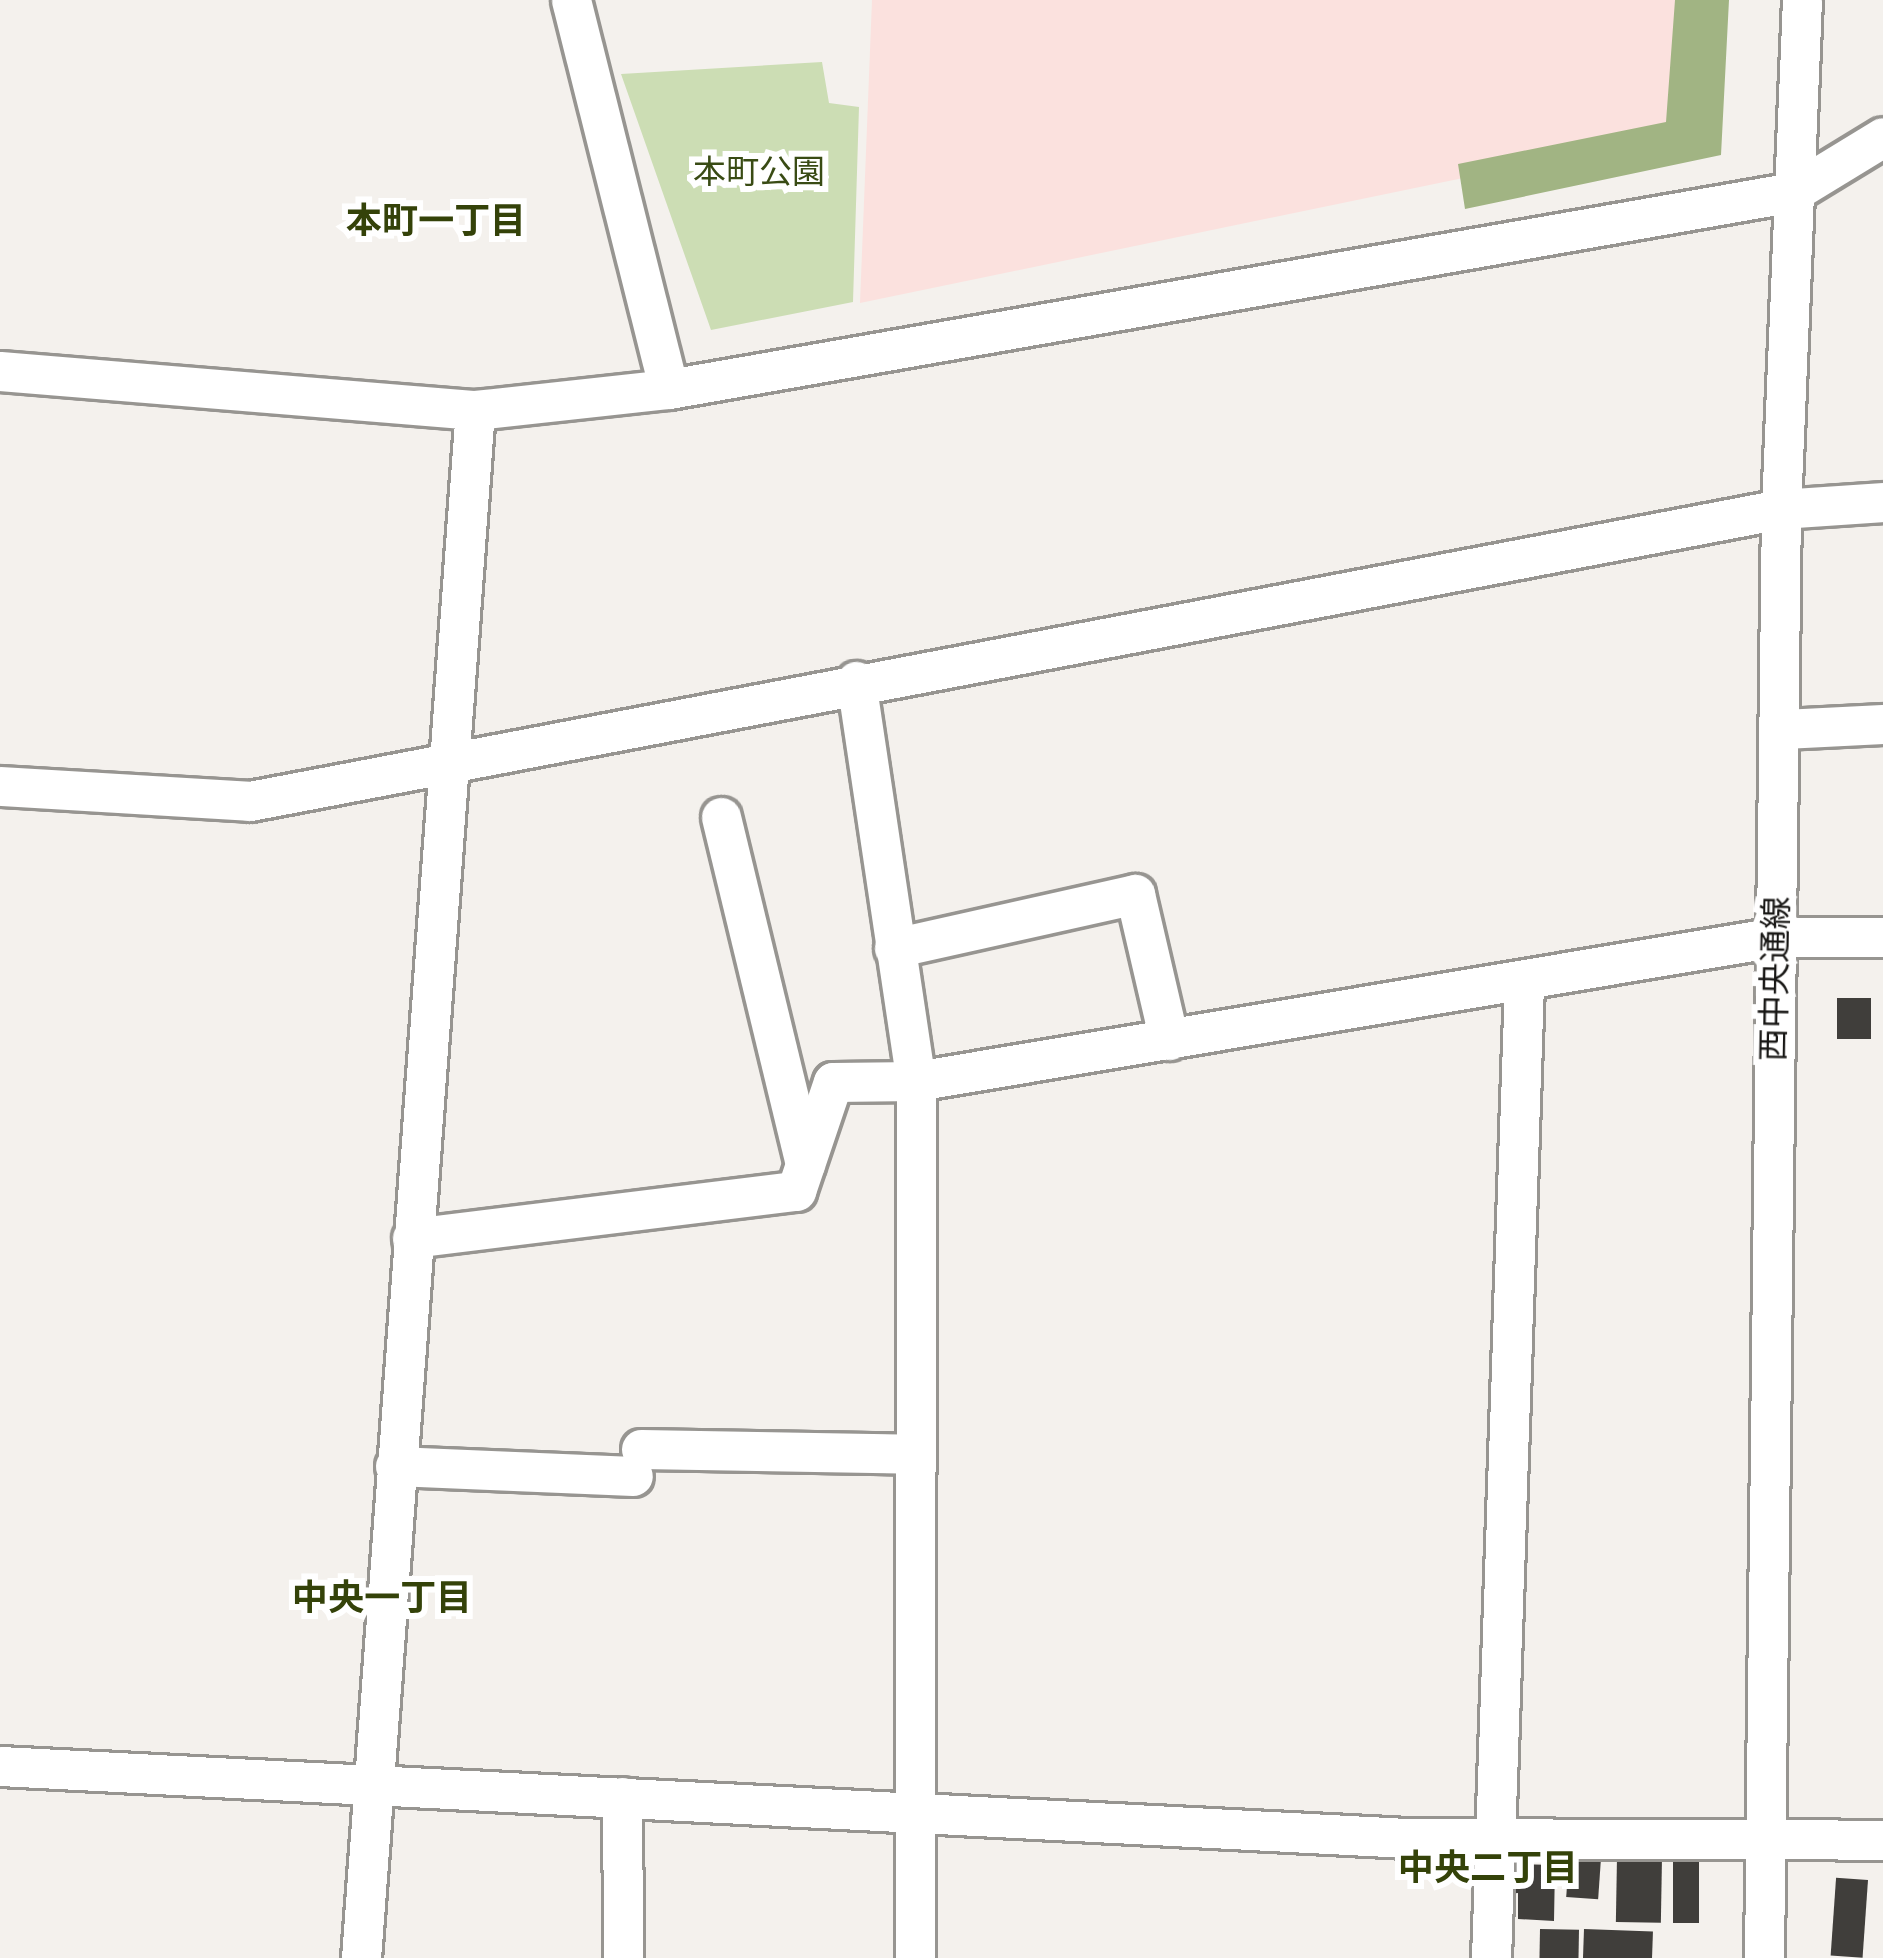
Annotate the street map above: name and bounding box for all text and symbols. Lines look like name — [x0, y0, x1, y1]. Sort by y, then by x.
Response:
park label: 本町公園 — [693, 153, 825, 193]
district label: 本町一丁目 — [346, 200, 526, 244]
street label: 西中央通線 — [1755, 896, 1797, 1062]
district label: 中央一丁目 — [292, 1577, 472, 1621]
district label: 中央二丁目 — [1398, 1847, 1578, 1891]

